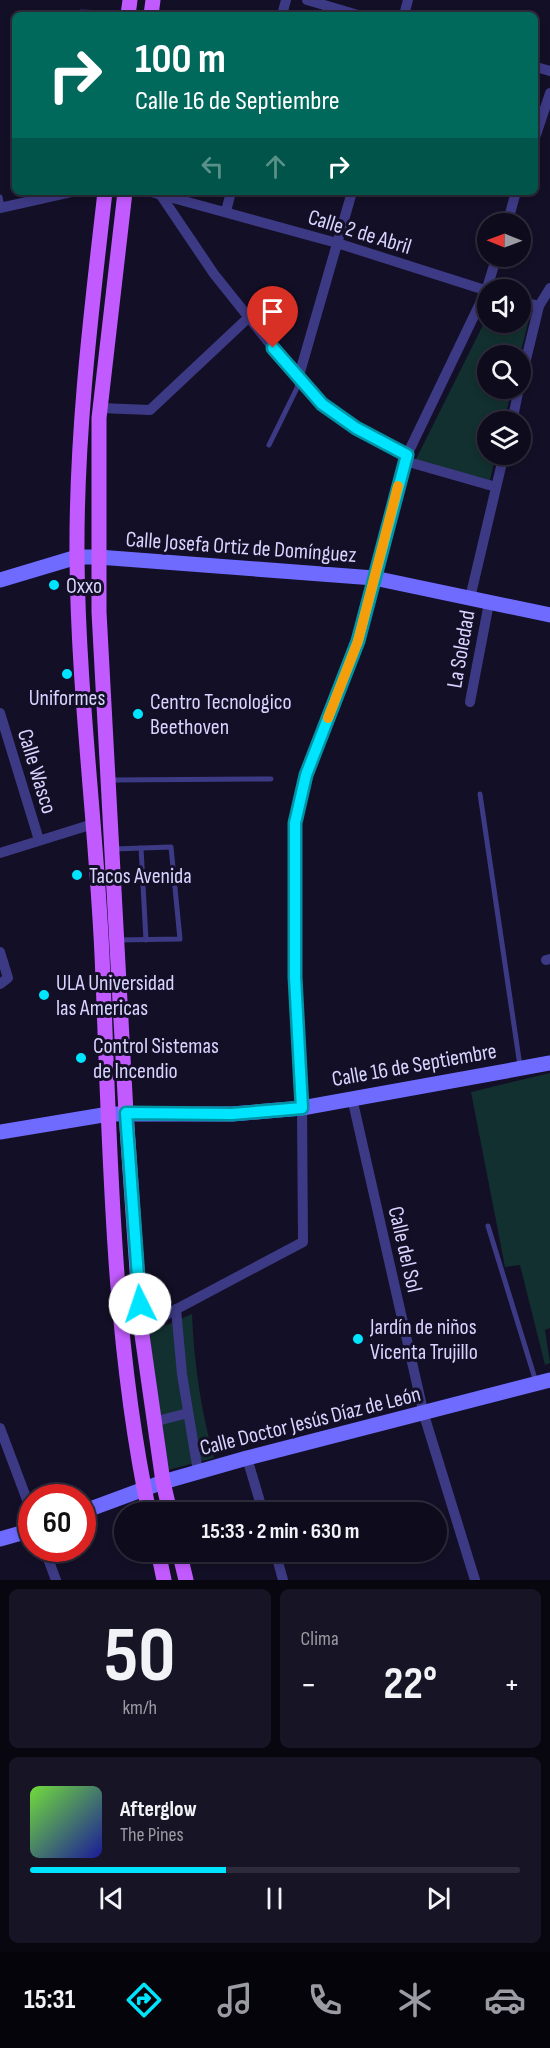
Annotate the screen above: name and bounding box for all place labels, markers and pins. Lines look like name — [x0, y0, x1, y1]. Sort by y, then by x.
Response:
pin — [247, 286, 298, 348]
place label: Oxxo — [66, 573, 102, 600]
marker: Oxxo — [47, 578, 61, 592]
marker: Uniformes — [60, 667, 74, 681]
place label: Uniformes — [29, 685, 105, 712]
place label: Centro Tecnologico Beethoven — [150, 689, 292, 741]
marker: Centro Tecnologico Beethoven — [131, 707, 145, 721]
place label: Tacos Avenida — [89, 863, 192, 890]
marker: Tacos Avenida — [70, 868, 84, 882]
place label: ULA Universidad las Americas — [56, 970, 175, 1022]
marker: ULA Universidad las Americas — [37, 988, 51, 1002]
place label: Control Sistemas de Incendio — [93, 1033, 219, 1085]
marker: Control Sistemas de Incendio — [74, 1051, 88, 1065]
place label: Jardín de niños Vicenta Trujillo — [369, 1314, 478, 1366]
marker: Jardín de niños Vicenta Trujillo — [351, 1332, 365, 1346]

